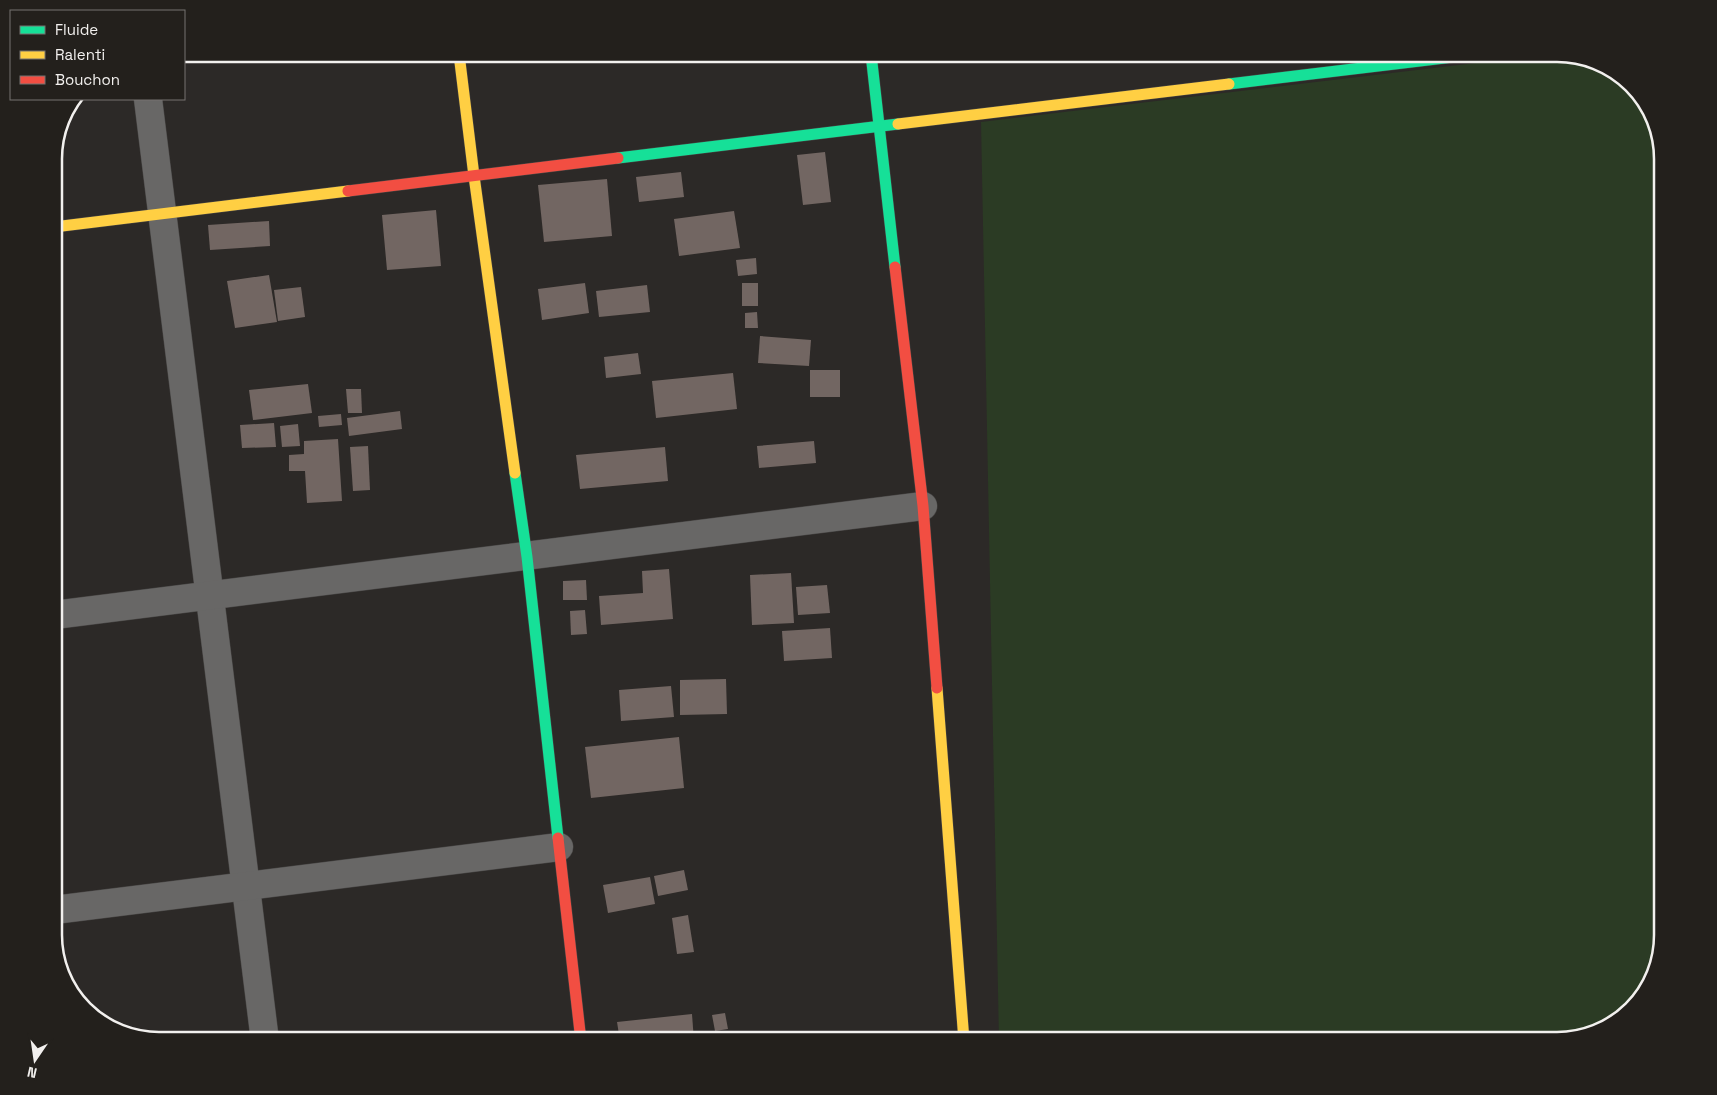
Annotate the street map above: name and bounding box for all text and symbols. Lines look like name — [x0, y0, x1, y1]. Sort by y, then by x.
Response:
legend — [10, 10, 185, 100]
text: Fluide — [55, 20, 98, 39]
text: Ralenti — [55, 45, 105, 64]
text: Bouchon — [55, 70, 120, 89]
north arrow — [10, 1035, 60, 1085]
text: N — [25, 1063, 39, 1082]

